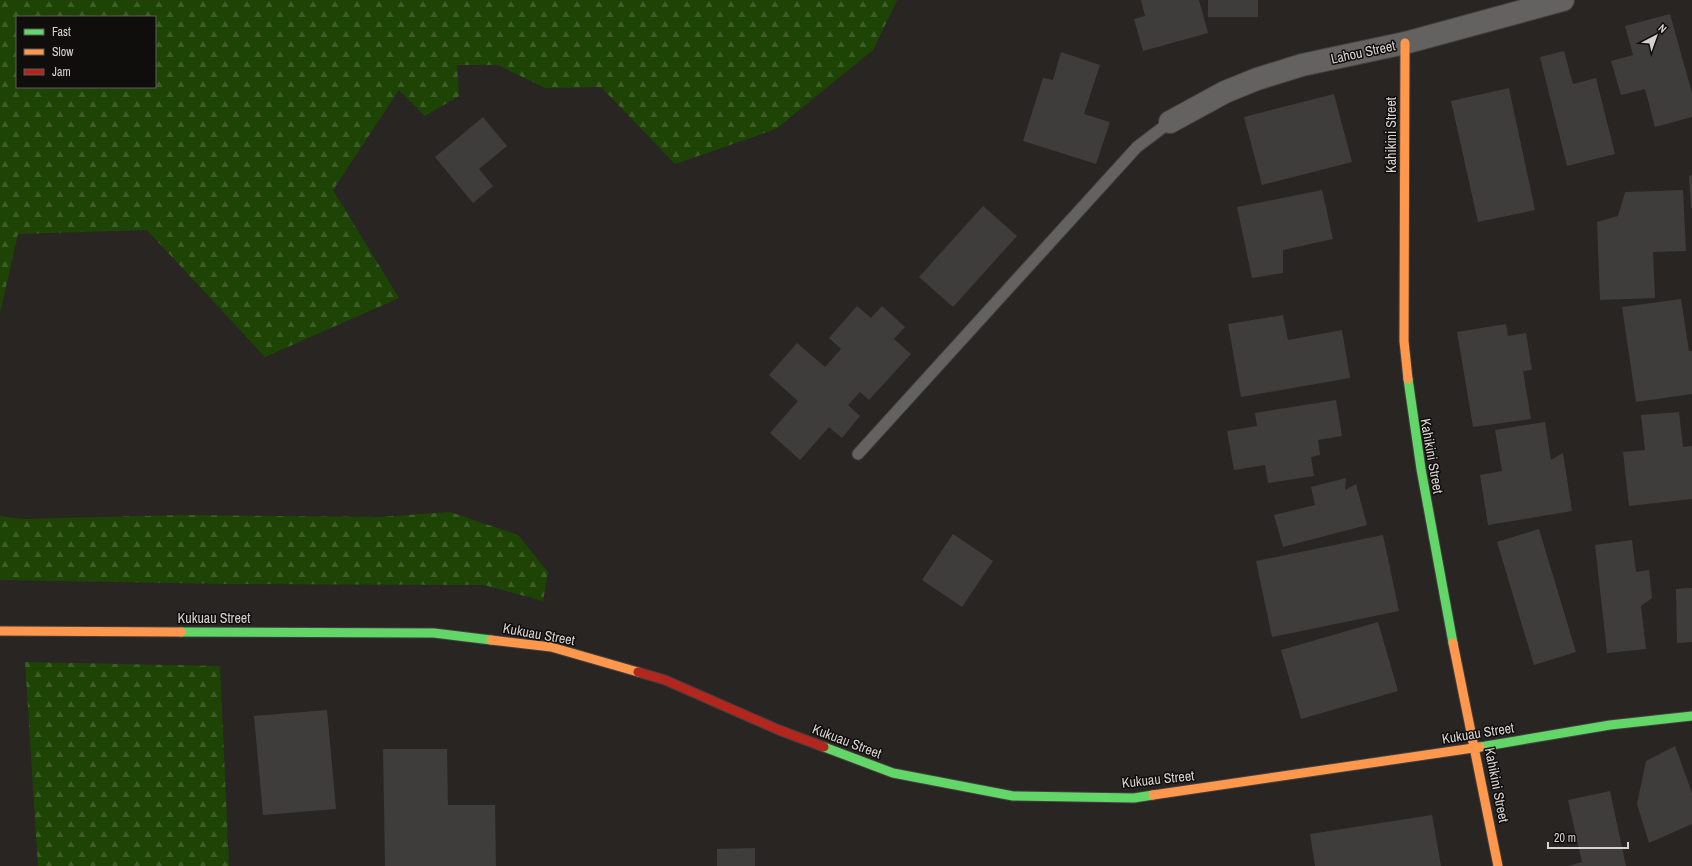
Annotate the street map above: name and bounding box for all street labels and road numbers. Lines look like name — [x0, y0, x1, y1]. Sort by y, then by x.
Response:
street label: Lahou Street — [1329, 36, 1397, 68]
street label: Kahikini Street — [1382, 97, 1400, 173]
street label: Kahikini Street — [1417, 417, 1447, 495]
street label: Kukuau Street — [178, 609, 250, 627]
street label: Kukuau Street — [502, 619, 576, 649]
street label: Kukuau Street — [1441, 718, 1515, 748]
street label: Kukuau Street — [810, 720, 884, 762]
street label: Kahikini Street — [1481, 746, 1513, 824]
street label: Kukuau Street — [1121, 766, 1195, 792]

